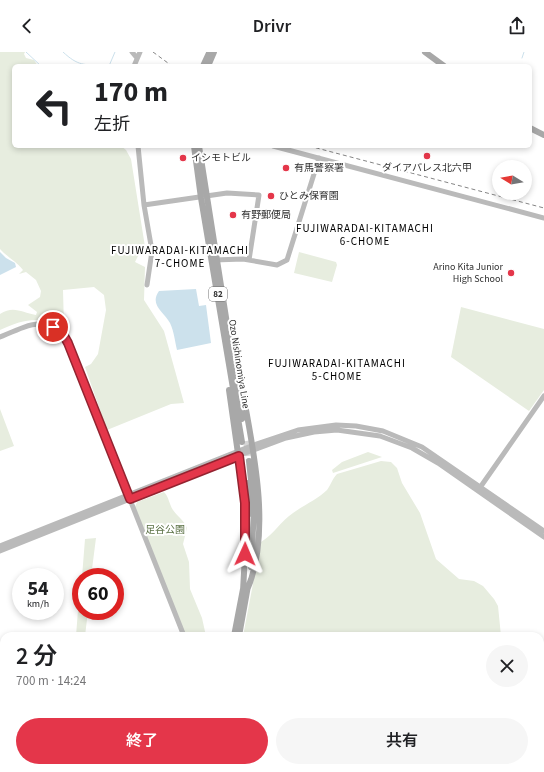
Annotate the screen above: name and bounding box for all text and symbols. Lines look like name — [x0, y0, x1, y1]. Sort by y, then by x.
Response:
text: Drivr — [253, 14, 291, 39]
icon: back — [16, 15, 38, 37]
icon: share — [506, 15, 528, 37]
text: 170 m — [94, 72, 168, 112]
icon: left — [28, 80, 80, 132]
text: 左折 — [94, 112, 130, 137]
place label: イシモトビル — [191, 151, 251, 165]
marker: ダイアパレス北六甲 — [422, 151, 432, 161]
marker: イシモトビル — [178, 153, 188, 163]
north arrow — [492, 160, 532, 200]
map controls — [492, 160, 532, 200]
place label: 有馬警察署 — [294, 161, 344, 175]
place label: ダイアパレス北六甲 — [382, 161, 472, 175]
marker: 有馬警察署 — [281, 163, 291, 173]
place label: ひとみ保育園 — [279, 189, 339, 203]
marker: ひとみ保育園 — [266, 191, 276, 201]
place label: 有野郵便局 — [241, 208, 291, 222]
marker: 有野郵便局 — [228, 210, 238, 220]
district label: FUJIWARADAI-KITAMACHI 6-CHOME — [296, 221, 434, 249]
district label: FUJIWARADAI-KITAMACHI 7-CHOME — [111, 243, 249, 271]
place label: Arino Kita Junior High School — [433, 260, 504, 286]
marker: Arino Kita Junior High School — [506, 268, 516, 278]
road number: 82 — [209, 287, 227, 301]
pin — [36, 310, 70, 344]
icon: arrive — [42, 316, 64, 338]
street label: Ozo Nishinomiya Line — [225, 318, 253, 410]
district label: FUJIWARADAI-KITAMACHI 5-CHOME — [268, 356, 406, 384]
park label: 足谷公園 — [145, 523, 185, 537]
position arrow — [224, 533, 266, 575]
speed limit sign: 60 — [72, 568, 124, 620]
text: 54 — [27, 575, 49, 603]
text: km/h — [27, 597, 49, 611]
text: 2 分 — [16, 639, 57, 674]
button: close — [486, 645, 528, 687]
text: 700 m · 14:24 — [16, 672, 86, 690]
button: 終了 — [16, 718, 268, 764]
button: 共有 — [276, 718, 528, 764]

